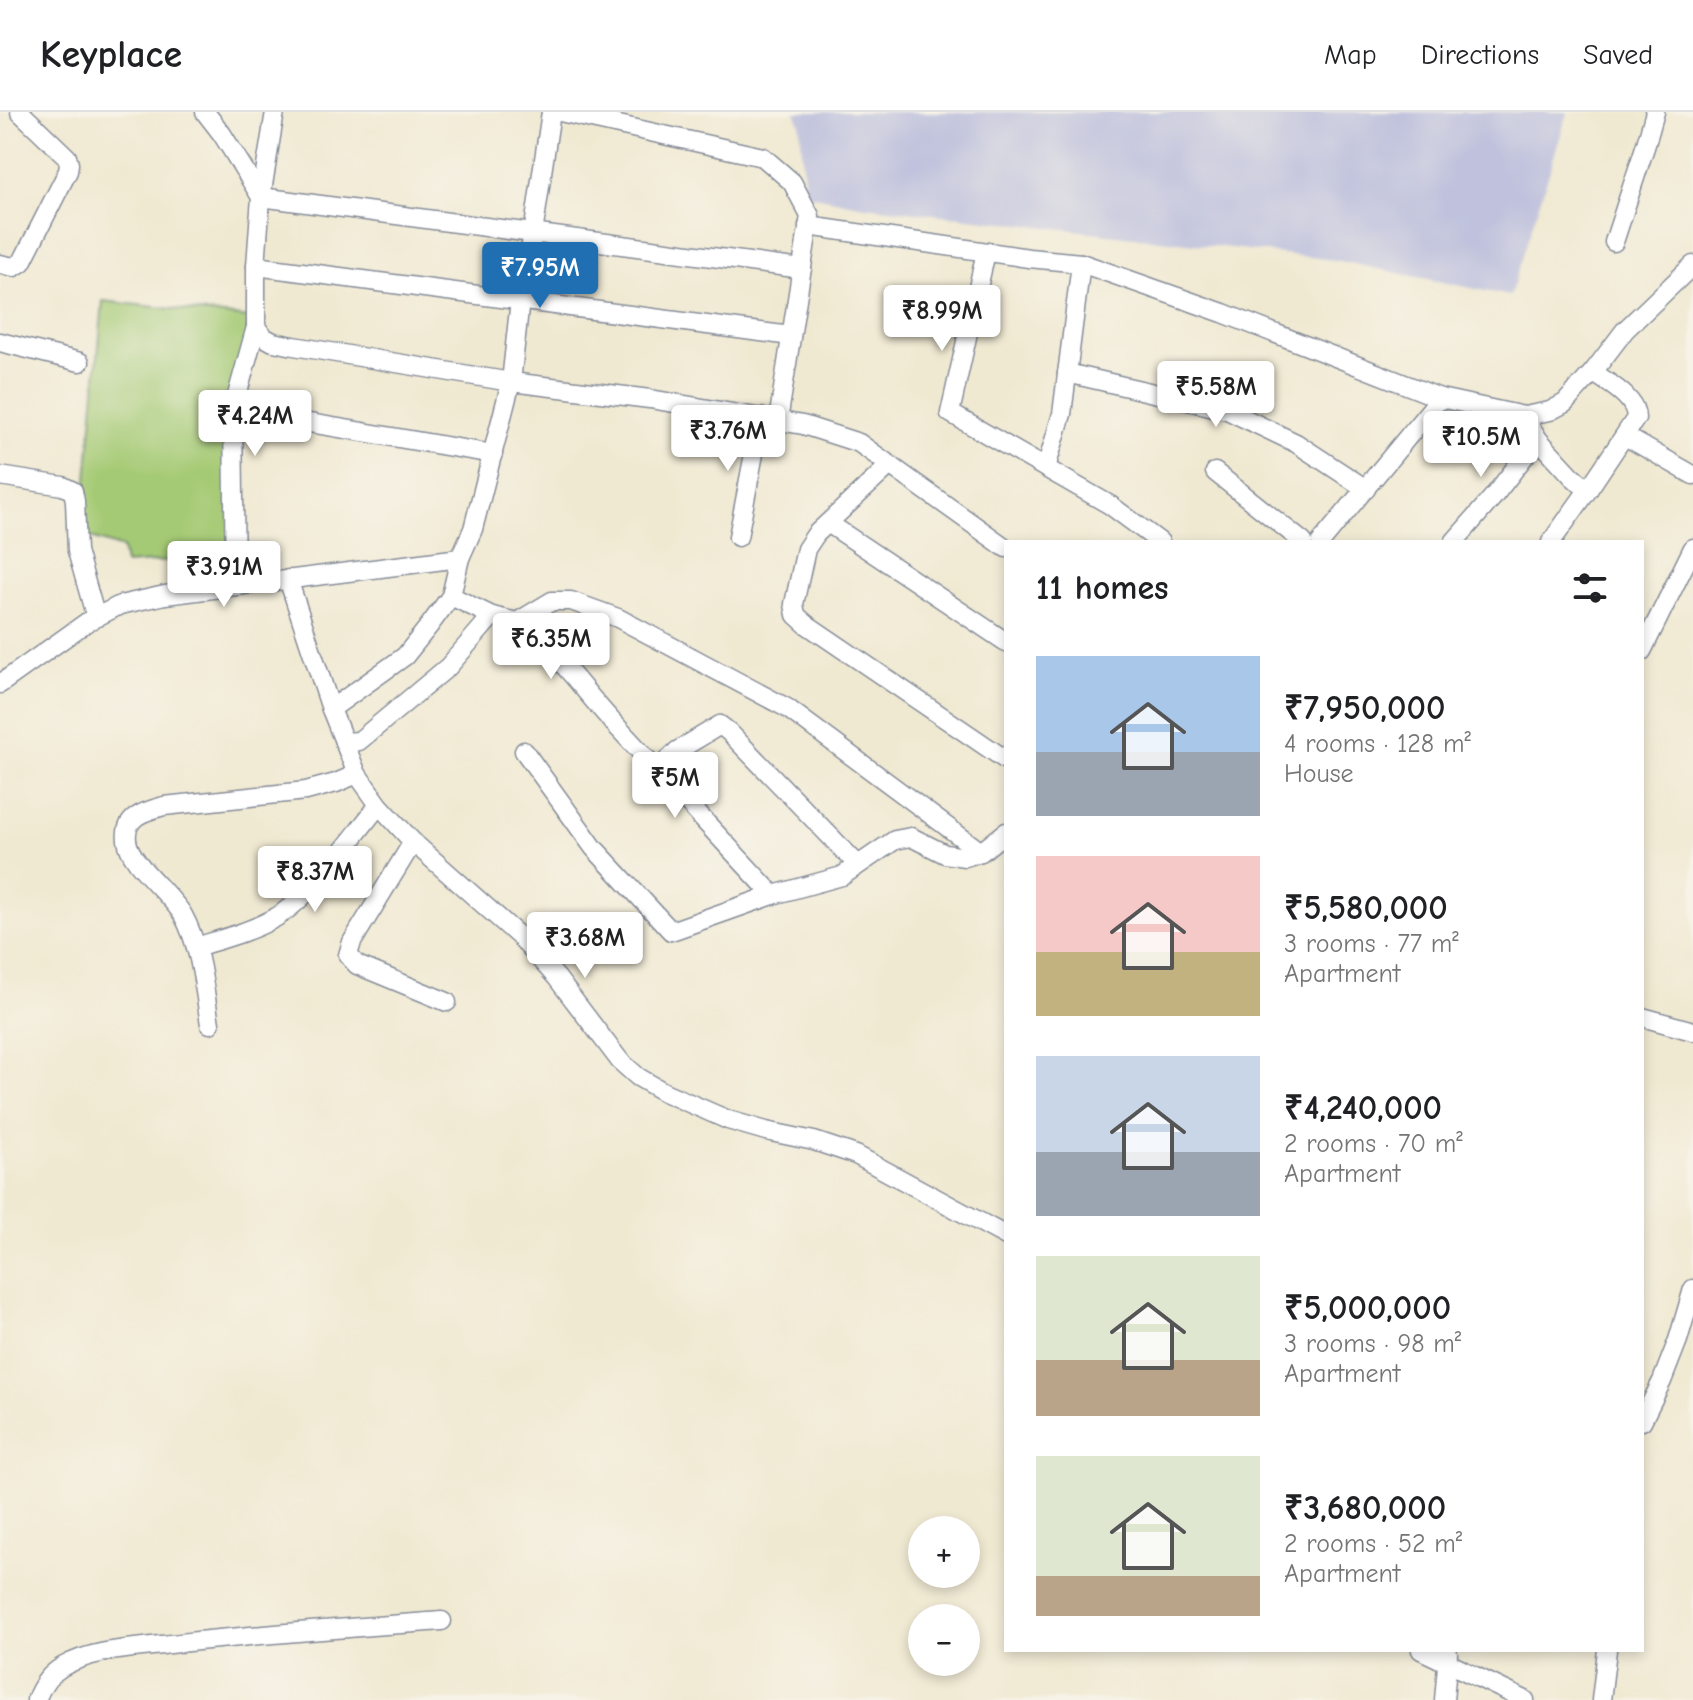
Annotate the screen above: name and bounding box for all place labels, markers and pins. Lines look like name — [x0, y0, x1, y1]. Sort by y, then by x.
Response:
pin: ₹7.95M — [475, 242, 605, 310]
pin: ₹8.99M — [877, 285, 1007, 353]
pin: ₹5.58M — [1151, 361, 1281, 429]
pin: ₹4.24M — [190, 390, 320, 458]
pin: ₹3.76M — [663, 405, 793, 473]
pin: ₹10.5M — [1416, 411, 1546, 479]
pin: ₹3.91M — [159, 541, 289, 609]
pin: ₹6.35M — [486, 613, 616, 681]
pin: ₹5M — [636, 752, 714, 820]
pin: ₹8.37M — [250, 846, 380, 914]
pin: ₹3.68M — [520, 912, 650, 980]

